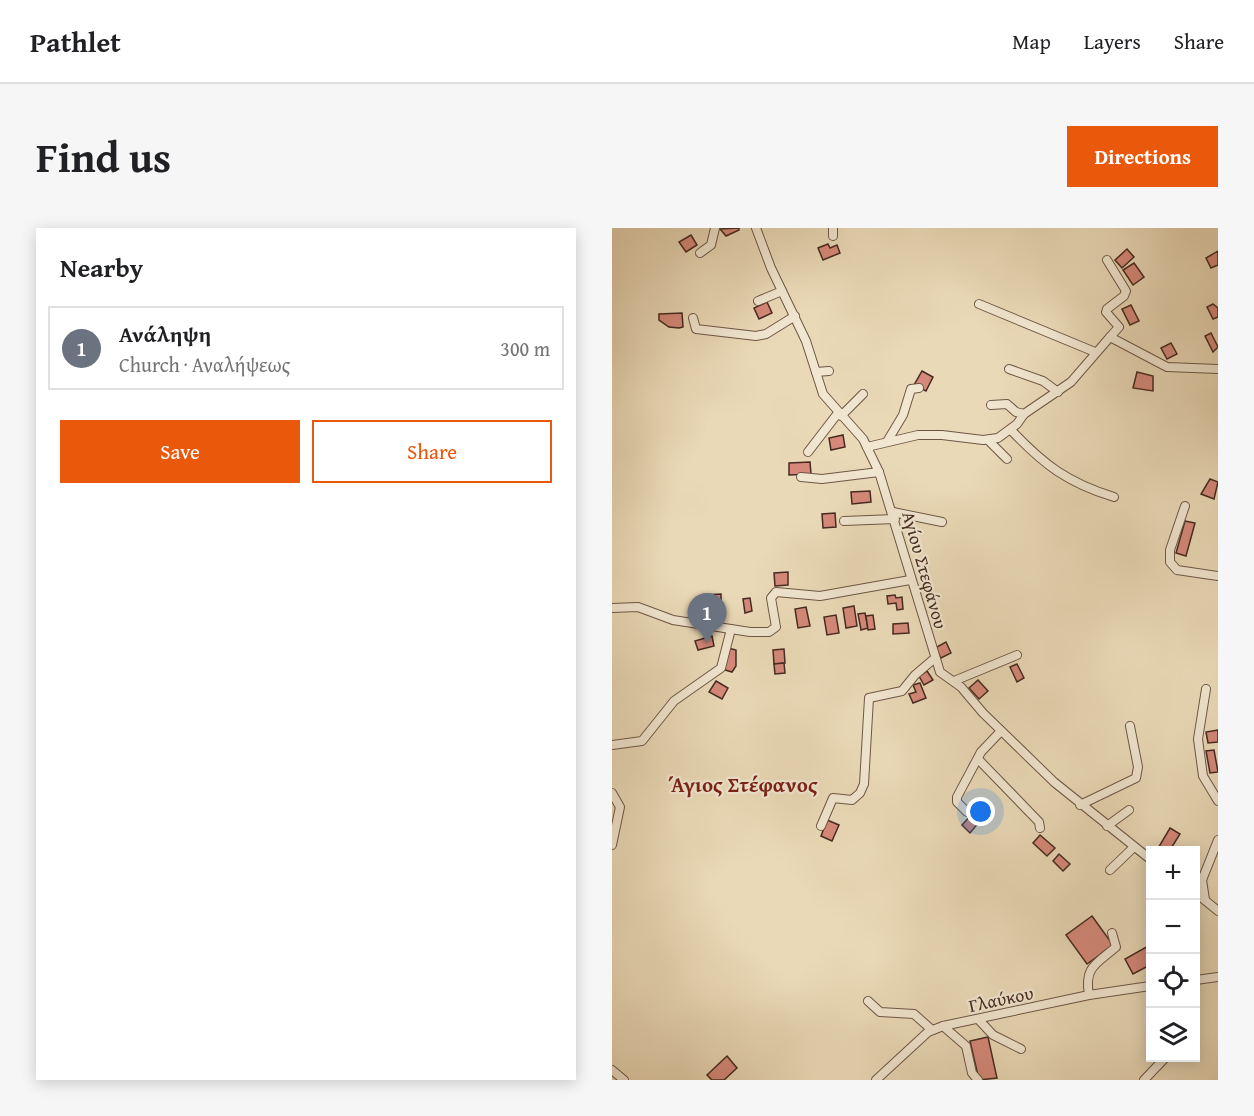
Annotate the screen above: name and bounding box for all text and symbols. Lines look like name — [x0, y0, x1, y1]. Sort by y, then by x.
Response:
text: Pathlet — [30, 21, 121, 62]
text: Map — [1012, 26, 1051, 57]
text: Layers — [1084, 26, 1141, 57]
text: Share — [1174, 26, 1224, 57]
text: Find us — [36, 126, 171, 187]
button: Directions — [1067, 126, 1218, 187]
text: Nearby — [60, 248, 143, 287]
text: Ανάληψη — [119, 318, 211, 350]
text: 1 — [76, 334, 87, 363]
text: 300 m — [500, 334, 550, 363]
text: Church · Αναλήψεως — [119, 350, 290, 379]
button: Save — [60, 420, 300, 483]
button: Share — [312, 420, 552, 483]
street label: Αγίου Στεφάνου — [895, 508, 955, 632]
pin: 1 — [688, 594, 727, 643]
district label: Άγιος Στέφανος — [668, 769, 818, 800]
your location — [966, 797, 995, 826]
map controls — [1146, 846, 1200, 1062]
button: + — [1146, 846, 1200, 900]
button: − — [1146, 900, 1200, 954]
button: locate — [1146, 954, 1200, 1008]
street label: Γλαύκου — [966, 979, 1036, 1019]
button: layers — [1146, 1008, 1200, 1062]

